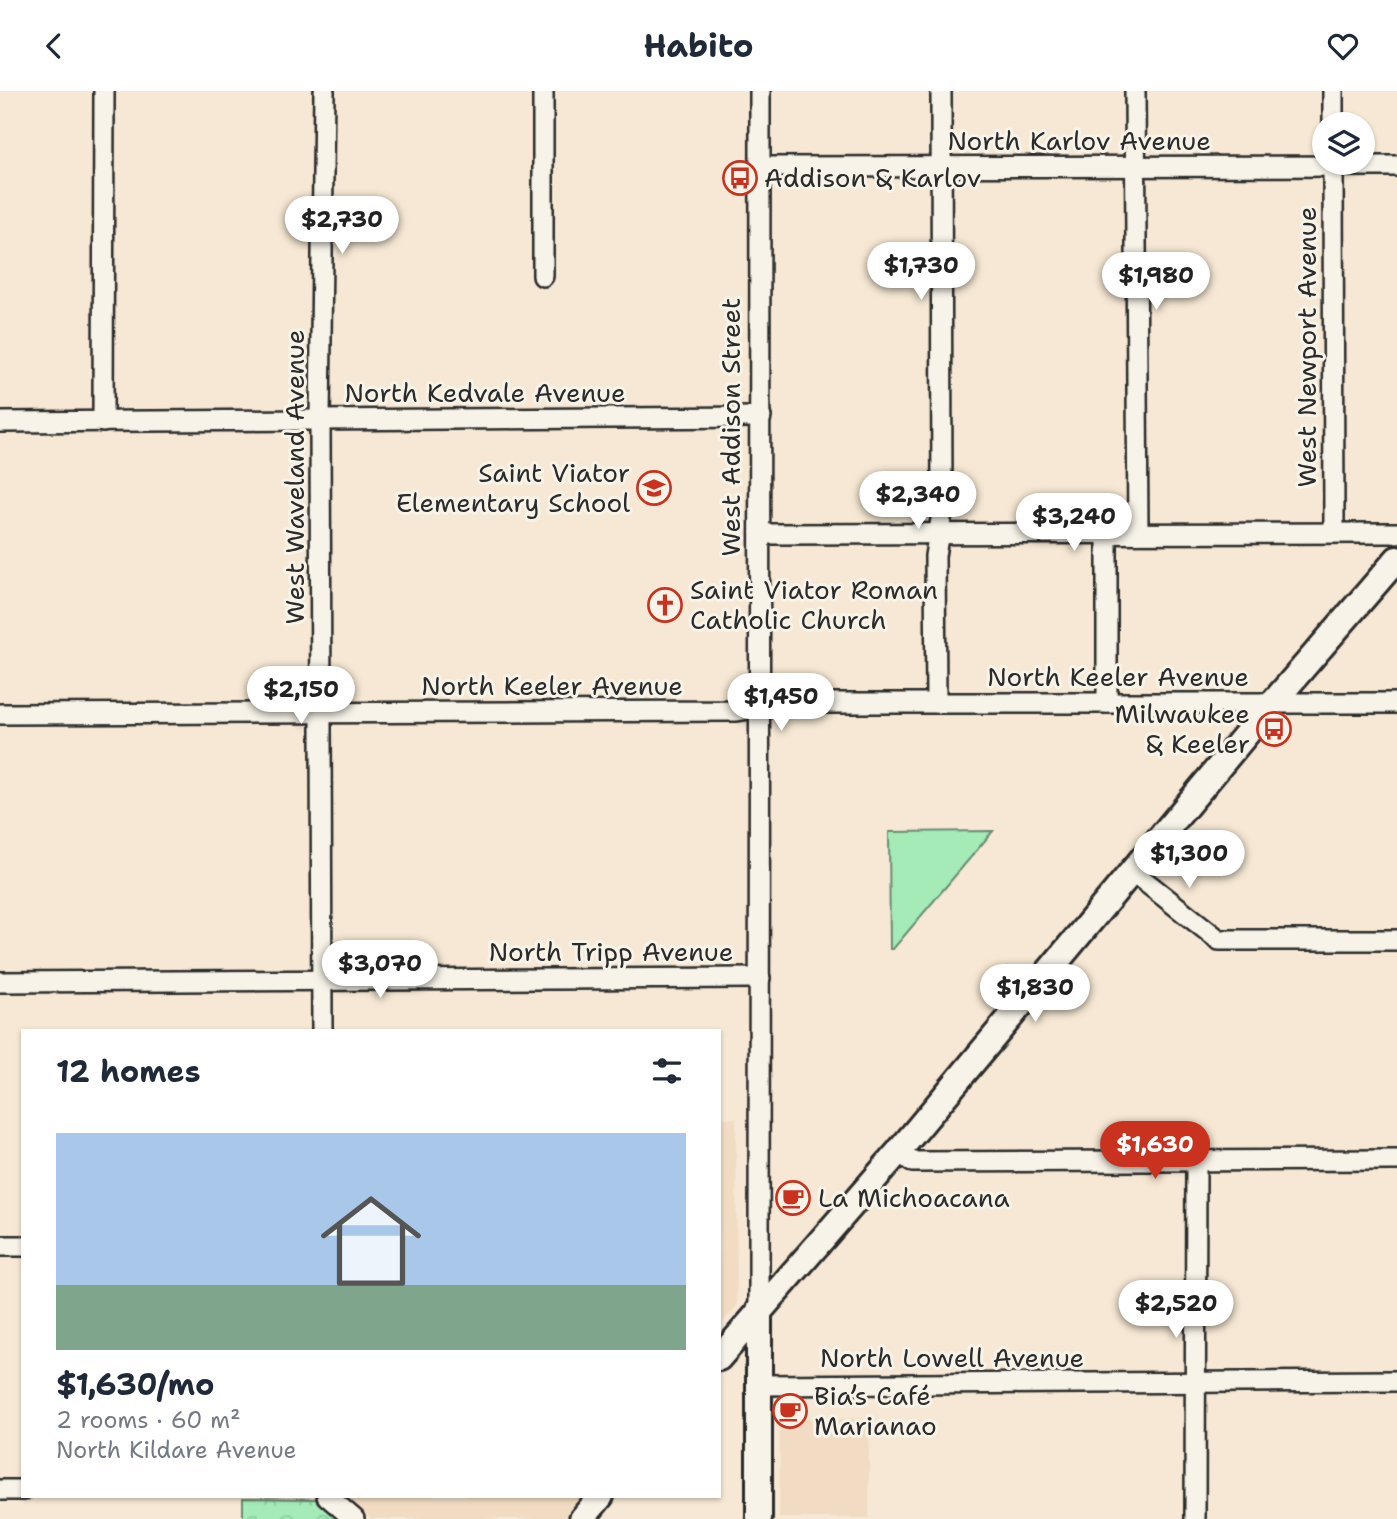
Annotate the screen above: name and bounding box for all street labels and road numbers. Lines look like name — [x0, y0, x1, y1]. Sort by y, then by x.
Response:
street label: North Karlov Avenue — [947, 123, 1211, 158]
street label: West Newport Avenue — [1289, 207, 1324, 487]
street label: West Addison Street — [713, 298, 748, 556]
street label: West Waveland Avenue — [277, 330, 312, 624]
street label: North Kedvale Avenue — [344, 375, 626, 410]
street label: North Keeler Avenue — [987, 659, 1249, 694]
street label: North Keeler Avenue — [421, 668, 683, 703]
street label: North Tripp Avenue — [489, 934, 733, 969]
street label: North Lowell Avenue — [820, 1340, 1084, 1375]

